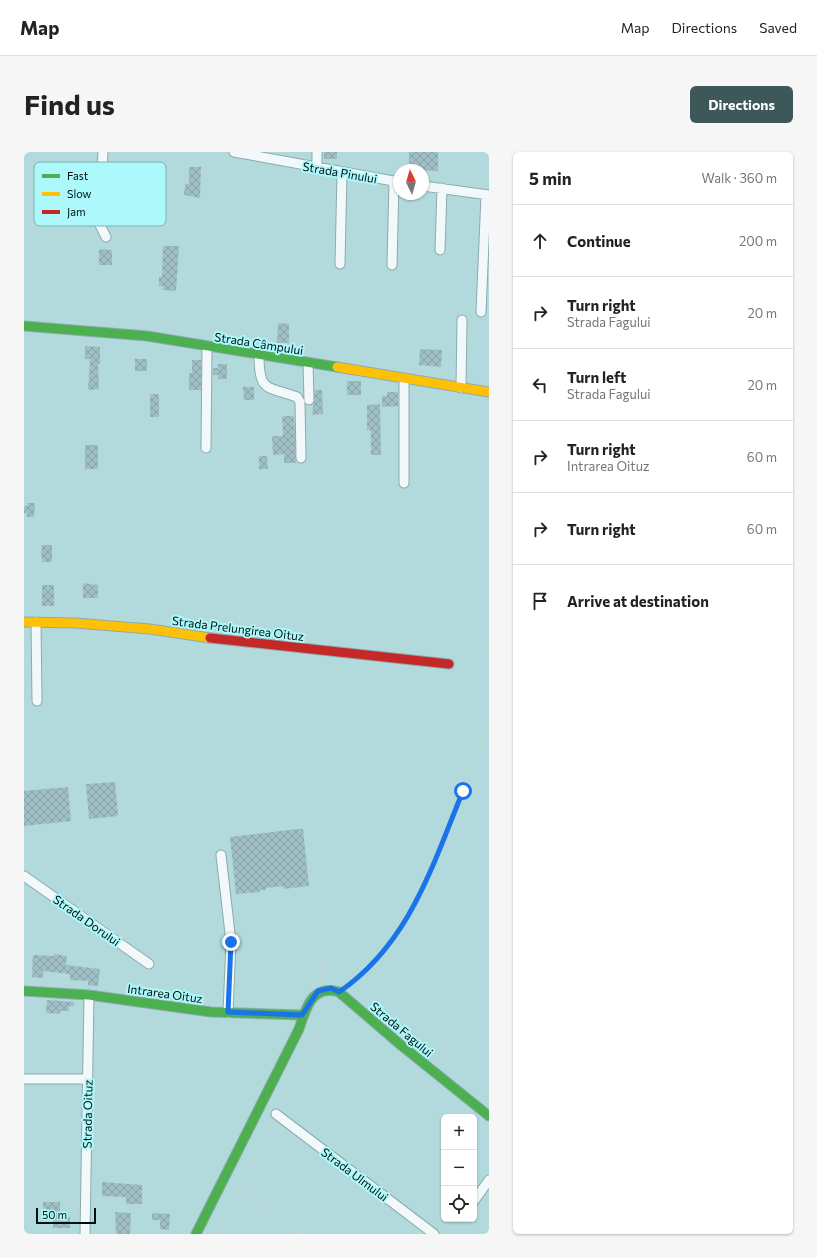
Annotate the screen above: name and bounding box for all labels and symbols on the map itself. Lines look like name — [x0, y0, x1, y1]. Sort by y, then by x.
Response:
street label: Strada Pinului — [302, 159, 378, 185]
legend — [34, 162, 166, 226]
north arrow — [393, 164, 429, 200]
text: Fast — [67, 169, 89, 182]
text: Slow — [67, 187, 92, 200]
text: Jam — [67, 205, 86, 219]
street label: Strada Câmpului — [214, 329, 304, 357]
street label: Strada Prelungirea Oituz — [171, 613, 305, 643]
route start — [454, 782, 472, 800]
street label: Strada Dorului — [51, 892, 123, 948]
route end — [222, 933, 240, 951]
street label: Intrarea Oituz — [126, 981, 204, 1005]
street label: Strada Fagului — [368, 999, 436, 1059]
street label: Strada Oituz — [79, 1079, 95, 1149]
street label: Strada Ulmului — [319, 1144, 391, 1204]
scale bar — [36, 1206, 96, 1225]

